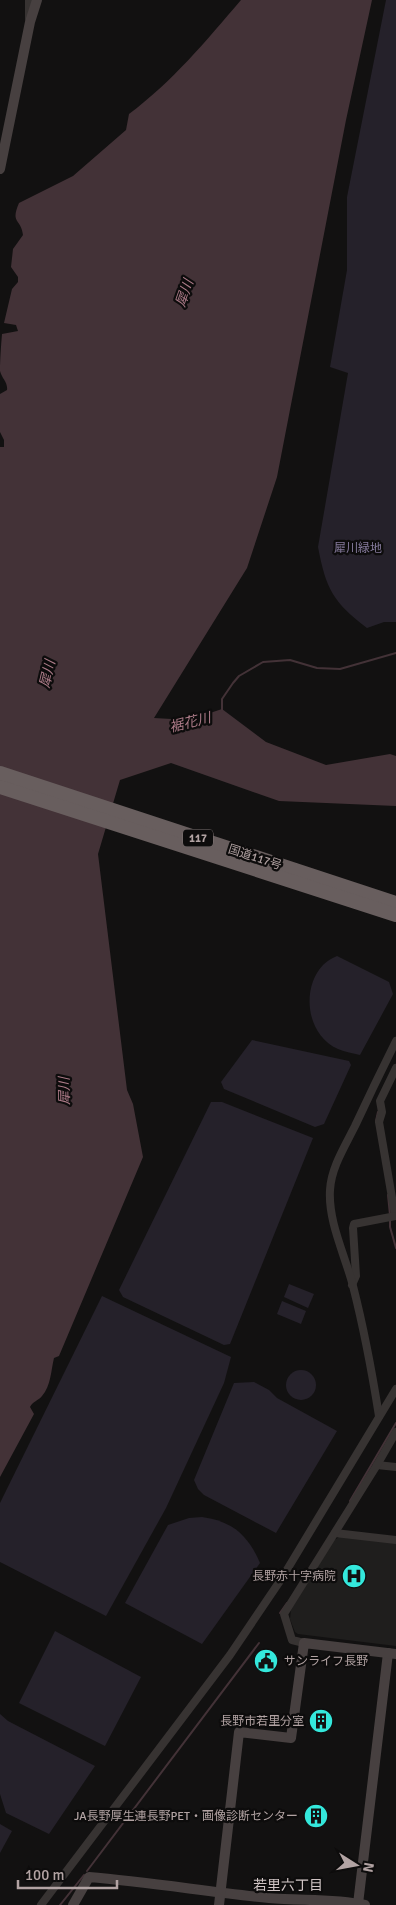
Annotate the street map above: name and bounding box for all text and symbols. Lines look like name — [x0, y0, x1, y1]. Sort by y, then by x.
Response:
water label: 犀川 — [172, 275, 198, 309]
park label: 犀川緑地 — [334, 541, 382, 556]
water label: 犀川 — [36, 657, 59, 690]
water label: 裾花川 — [168, 709, 214, 736]
road number: 117 — [183, 830, 213, 846]
street label: 国道117号 — [226, 842, 284, 873]
water label: 犀川 — [56, 1075, 73, 1105]
hospital icon: 長野赤十字病院 — [341, 1563, 367, 1589]
place label: 長野赤十字病院 — [252, 1569, 336, 1584]
public building icon: サンライフ長野 — [253, 1648, 279, 1674]
place label: サンライフ長野 — [284, 1654, 368, 1669]
building icon: 長野市若里分室 — [308, 1708, 334, 1734]
place label: 長野市若里分室 — [220, 1714, 304, 1729]
building icon: JA長野厚生連長野PET・画像診断センター — [303, 1803, 329, 1829]
place label: JA長野厚生連長野PET・画像診断センター — [74, 1809, 298, 1824]
north arrow — [331, 1840, 381, 1890]
scale bar — [18, 1858, 116, 1890]
text: N — [359, 1861, 378, 1874]
text: 100 m — [25, 1866, 65, 1884]
district label: 若里六丁目 — [253, 1877, 323, 1894]

